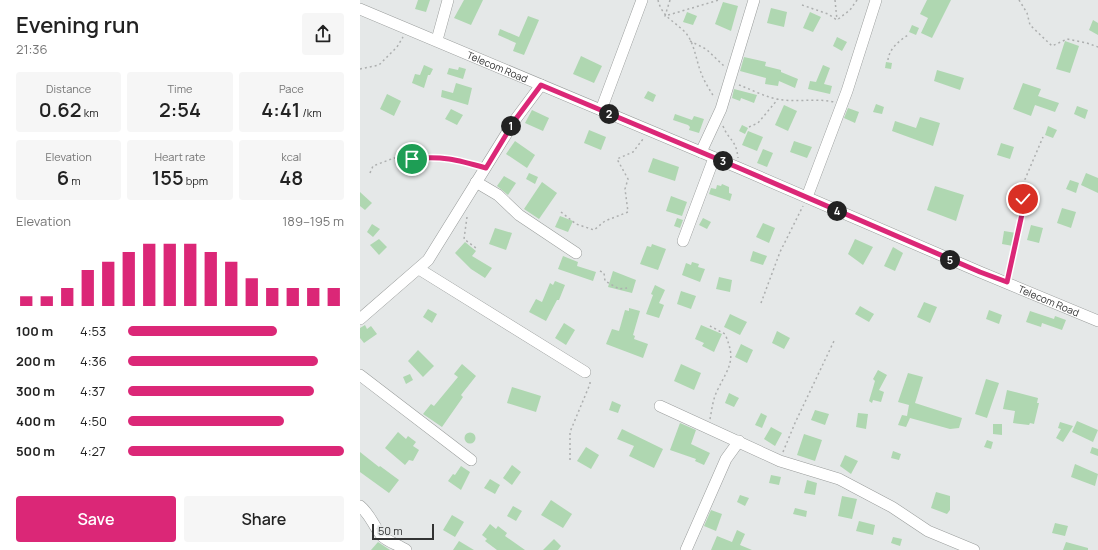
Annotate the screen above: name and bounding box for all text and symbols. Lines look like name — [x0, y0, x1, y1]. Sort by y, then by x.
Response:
text: Evening run — [16, 10, 139, 40]
button: share — [302, 13, 344, 55]
text: 21:36 — [16, 40, 48, 58]
street label: Telecom Road — [465, 48, 530, 86]
text: Distance — [46, 81, 91, 96]
text: Time — [168, 81, 192, 96]
text: Pace — [279, 81, 304, 96]
text: 0.62 — [39, 96, 82, 123]
text: 2:54 — [159, 96, 201, 123]
text: 4:41 — [261, 96, 300, 123]
pin: 2 — [599, 104, 619, 124]
text: km — [82, 105, 99, 120]
text: /km — [300, 105, 322, 120]
text: 2 — [606, 106, 612, 121]
pin: 1 — [501, 116, 521, 136]
text: 1 — [509, 118, 513, 133]
pin — [395, 142, 429, 176]
icon: arrive — [401, 148, 423, 170]
text: Elevation — [45, 149, 92, 164]
text: Heart rate — [154, 149, 206, 164]
text: kcal — [281, 149, 301, 164]
pin: 3 — [713, 151, 733, 171]
text: 3 — [720, 153, 726, 168]
text: 6 — [57, 164, 69, 191]
text: 155 — [152, 164, 184, 191]
text: 48 — [279, 164, 303, 191]
text: m — [69, 173, 81, 188]
text: bpm — [184, 173, 208, 188]
pin — [1006, 182, 1040, 216]
icon: check — [1012, 188, 1034, 210]
pin: 4 — [827, 201, 847, 221]
text: 4 — [834, 203, 840, 218]
text: Elevation — [16, 212, 71, 230]
text: 189–195 m — [282, 212, 344, 230]
pin: 5 — [940, 250, 960, 270]
text: 5 — [947, 252, 953, 267]
street label: Telecom Road — [1016, 282, 1081, 319]
text: 100 m — [16, 322, 53, 340]
text: 4:53 — [80, 322, 106, 340]
text: 200 m — [16, 352, 55, 370]
text: 4:36 — [80, 352, 107, 370]
text: 300 m — [16, 382, 55, 400]
text: 4:37 — [80, 382, 105, 400]
text: 400 m — [16, 412, 55, 430]
text: 4:50 — [80, 412, 107, 430]
text: 500 m — [16, 442, 55, 460]
text: 4:27 — [80, 442, 106, 460]
button: Save — [16, 496, 176, 542]
button: Share — [184, 496, 344, 542]
scale bar — [372, 522, 434, 541]
text: 50 m — [378, 523, 403, 538]

